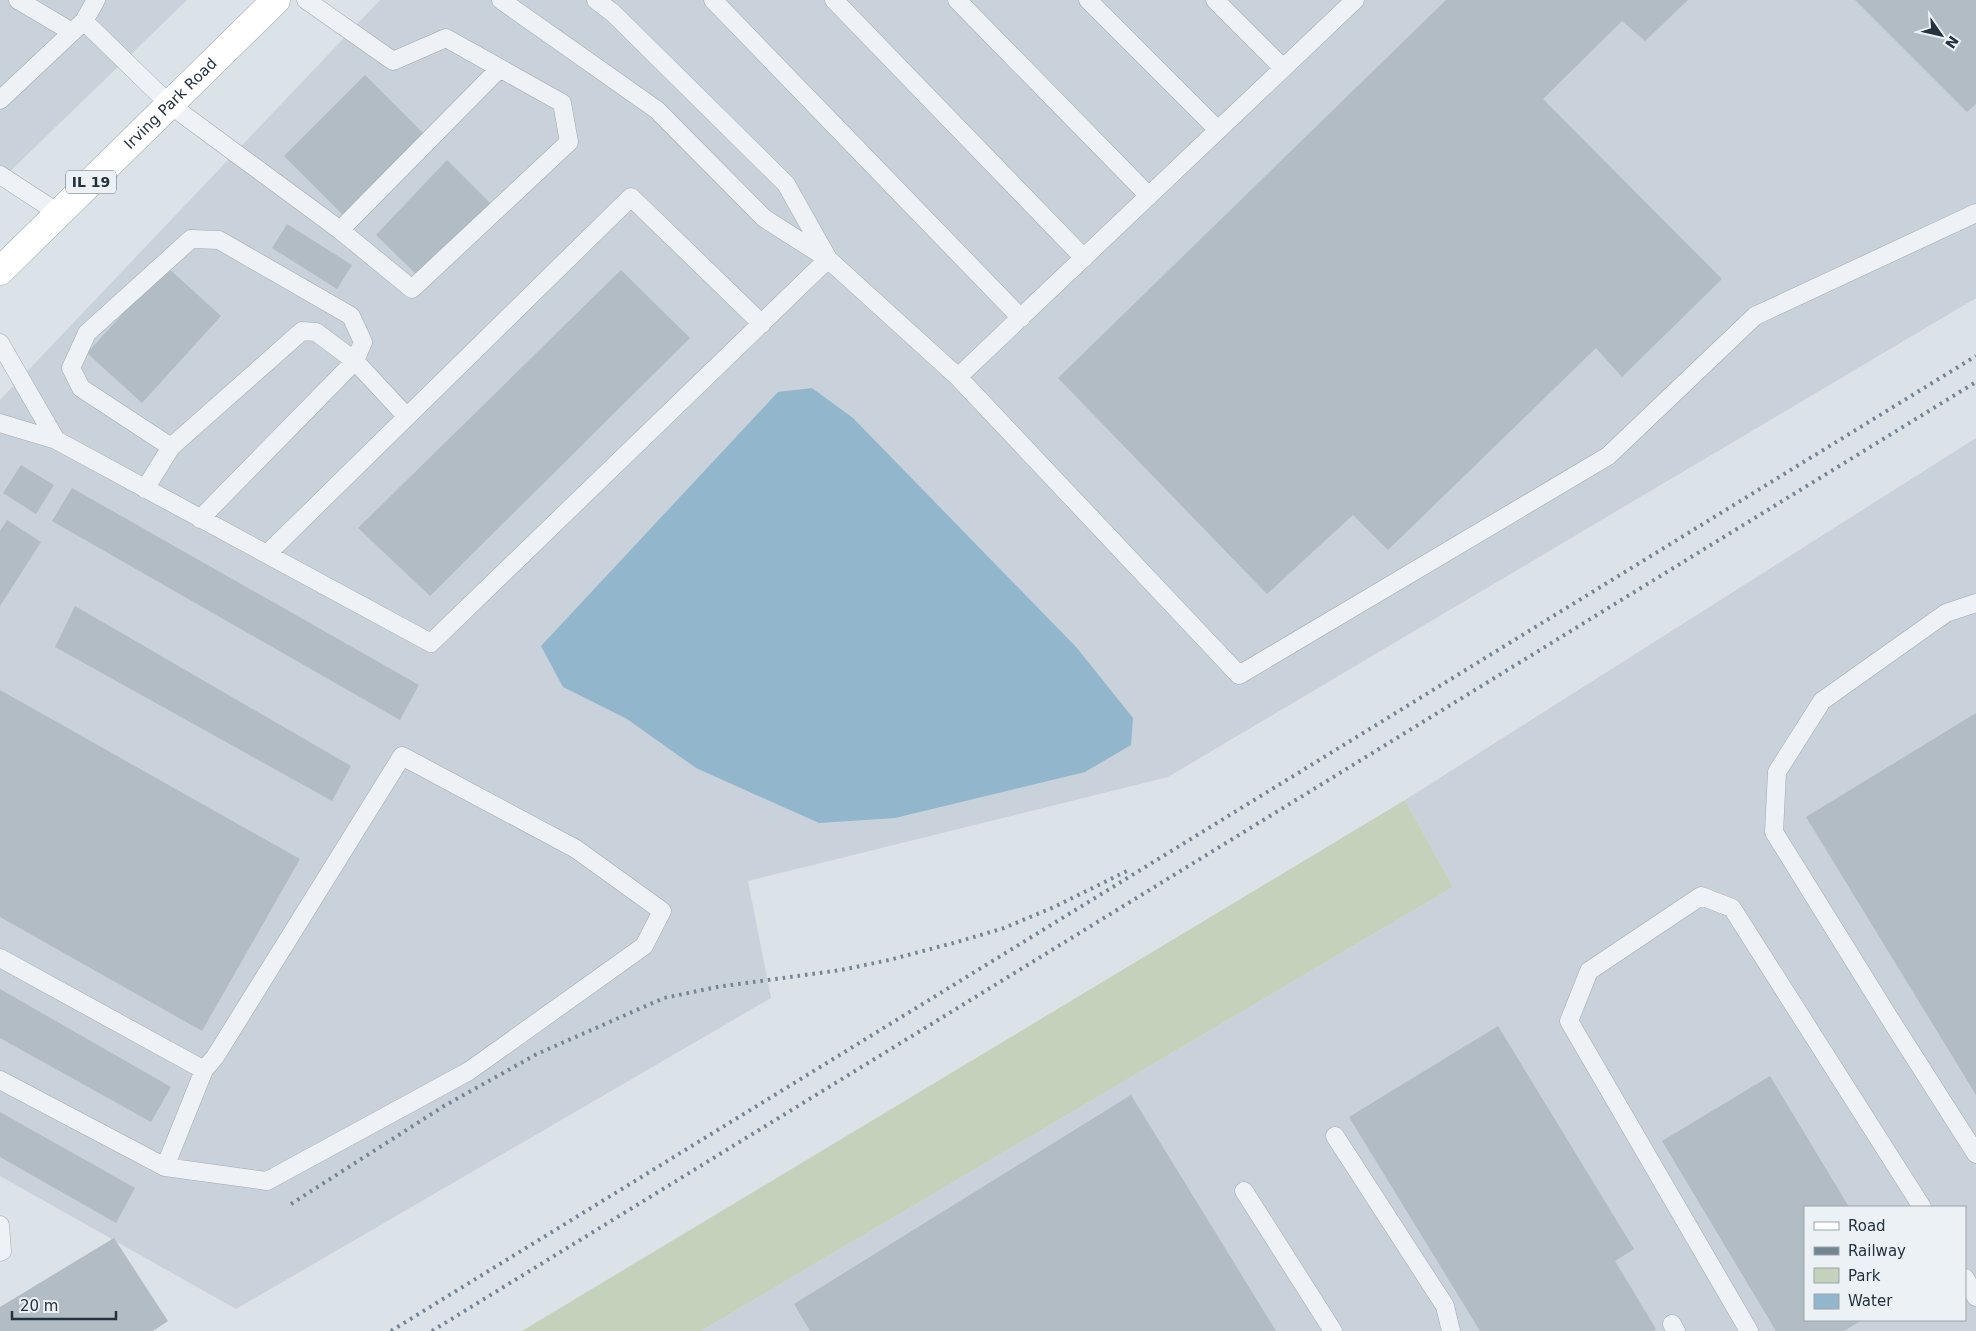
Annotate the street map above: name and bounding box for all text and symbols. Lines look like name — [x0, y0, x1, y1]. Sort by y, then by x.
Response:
north arrow — [1916, 10, 1966, 60]
text: N — [1942, 33, 1962, 52]
street label: Irving Park Road — [121, 54, 221, 153]
road number: IL 19 — [66, 170, 116, 193]
legend — [1804, 1206, 1966, 1321]
text: Road — [1848, 1217, 1886, 1235]
text: Railway — [1848, 1242, 1906, 1260]
text: Park — [1848, 1267, 1881, 1285]
scale bar — [12, 1288, 116, 1320]
text: Water — [1848, 1292, 1893, 1310]
text: 20 m — [20, 1297, 58, 1315]

